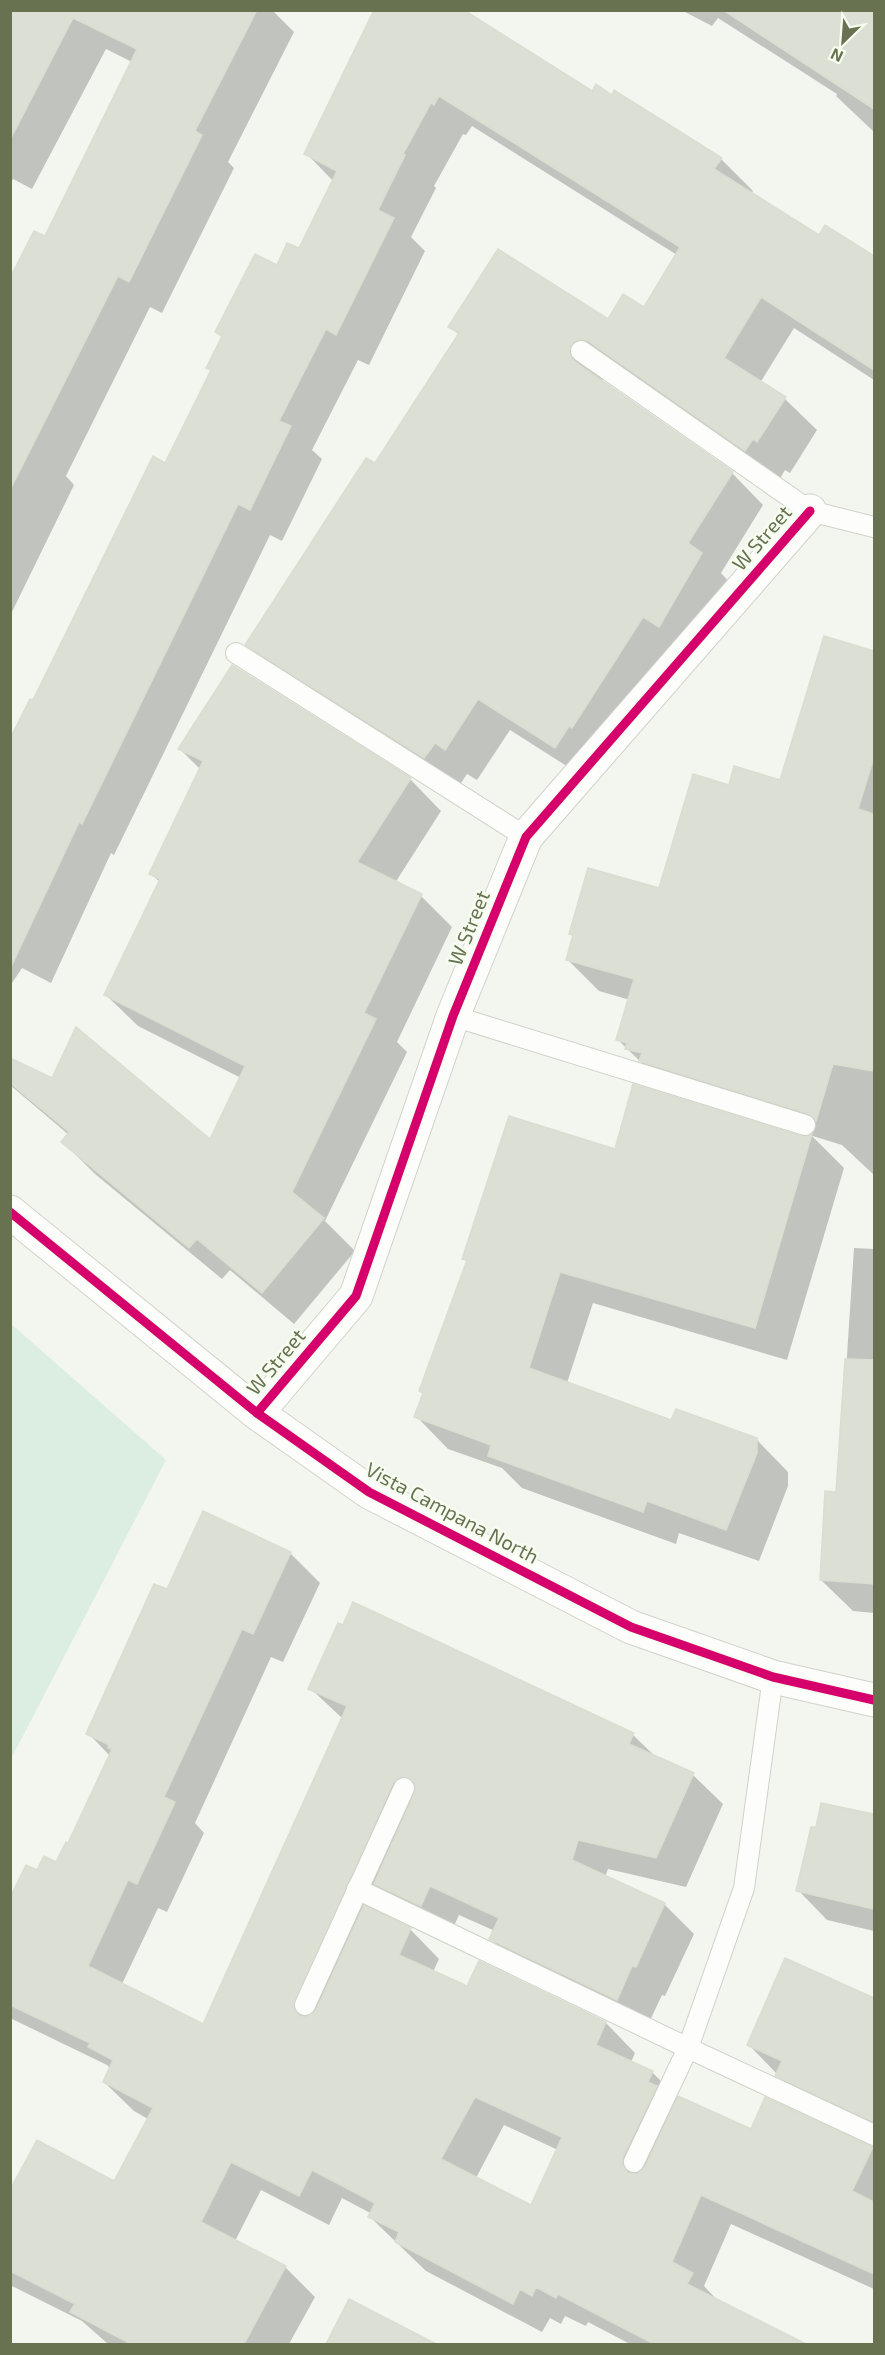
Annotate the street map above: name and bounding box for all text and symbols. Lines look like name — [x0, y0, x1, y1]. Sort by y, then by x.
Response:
north arrow — [813, 12, 873, 72]
text: N — [827, 45, 846, 67]
street label: W Street — [726, 499, 796, 575]
street label: W Street — [442, 886, 494, 969]
street label: W Street — [241, 1323, 310, 1399]
street label: Vista Campana North — [362, 1456, 543, 1568]

